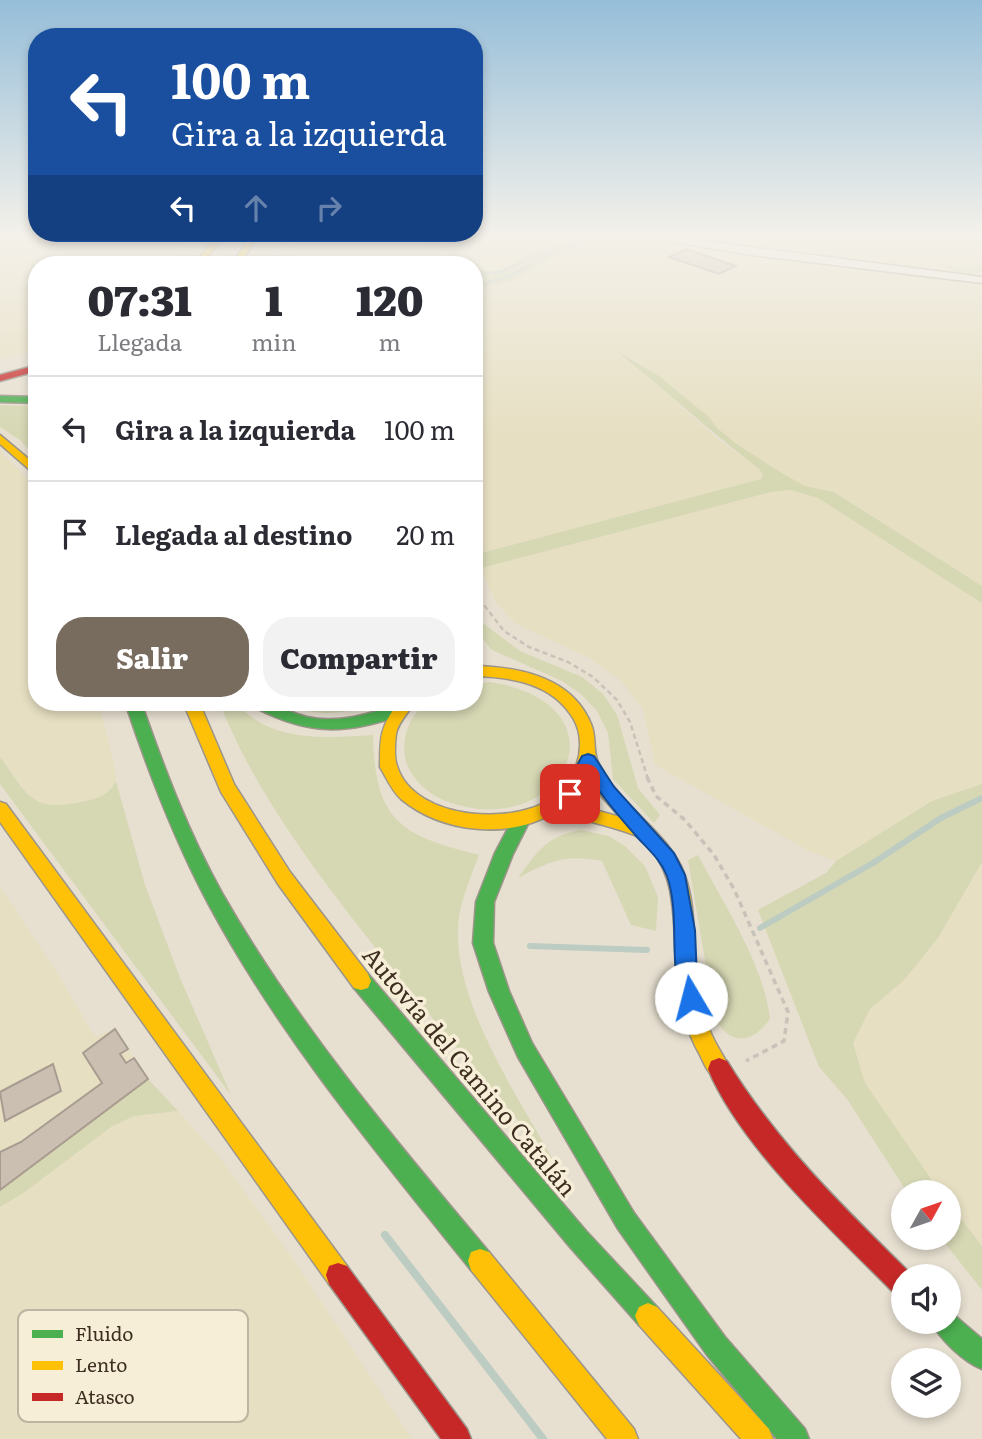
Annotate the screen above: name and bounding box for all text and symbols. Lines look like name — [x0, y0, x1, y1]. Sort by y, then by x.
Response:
text: 100 m — [171, 41, 310, 114]
icon: left — [56, 56, 147, 147]
text: Gira a la izquierda — [171, 108, 446, 156]
icon: left — [164, 189, 202, 227]
icon: ahead — [237, 189, 275, 227]
icon: right — [310, 189, 348, 227]
text: 07:31 — [87, 267, 192, 329]
text: 1 — [265, 267, 283, 329]
text: 120 — [356, 267, 424, 329]
text: Llegada — [97, 324, 182, 358]
text: min — [251, 324, 296, 358]
text: m — [379, 324, 401, 358]
text: Gira a la izquierda — [115, 409, 356, 448]
text: 100 m — [384, 409, 455, 448]
icon: left — [56, 410, 94, 448]
text: Llegada al destino — [115, 514, 352, 553]
text: 20 m — [396, 514, 455, 553]
icon: arrive — [56, 515, 94, 553]
button: Salir — [56, 617, 249, 697]
button: Compartir — [263, 617, 455, 697]
pin — [540, 764, 600, 824]
icon: arrive — [551, 775, 589, 813]
street label: Autovía del Camino Catalán — [356, 938, 586, 1203]
position arrow — [654, 961, 728, 1035]
north arrow — [891, 1180, 961, 1250]
map controls — [891, 1180, 961, 1418]
button: sound — [891, 1264, 961, 1334]
legend — [18, 1310, 248, 1422]
text: Fluido — [75, 1319, 133, 1347]
button: layers — [891, 1348, 961, 1418]
text: Lento — [75, 1350, 128, 1378]
text: Atasco — [75, 1382, 135, 1410]

